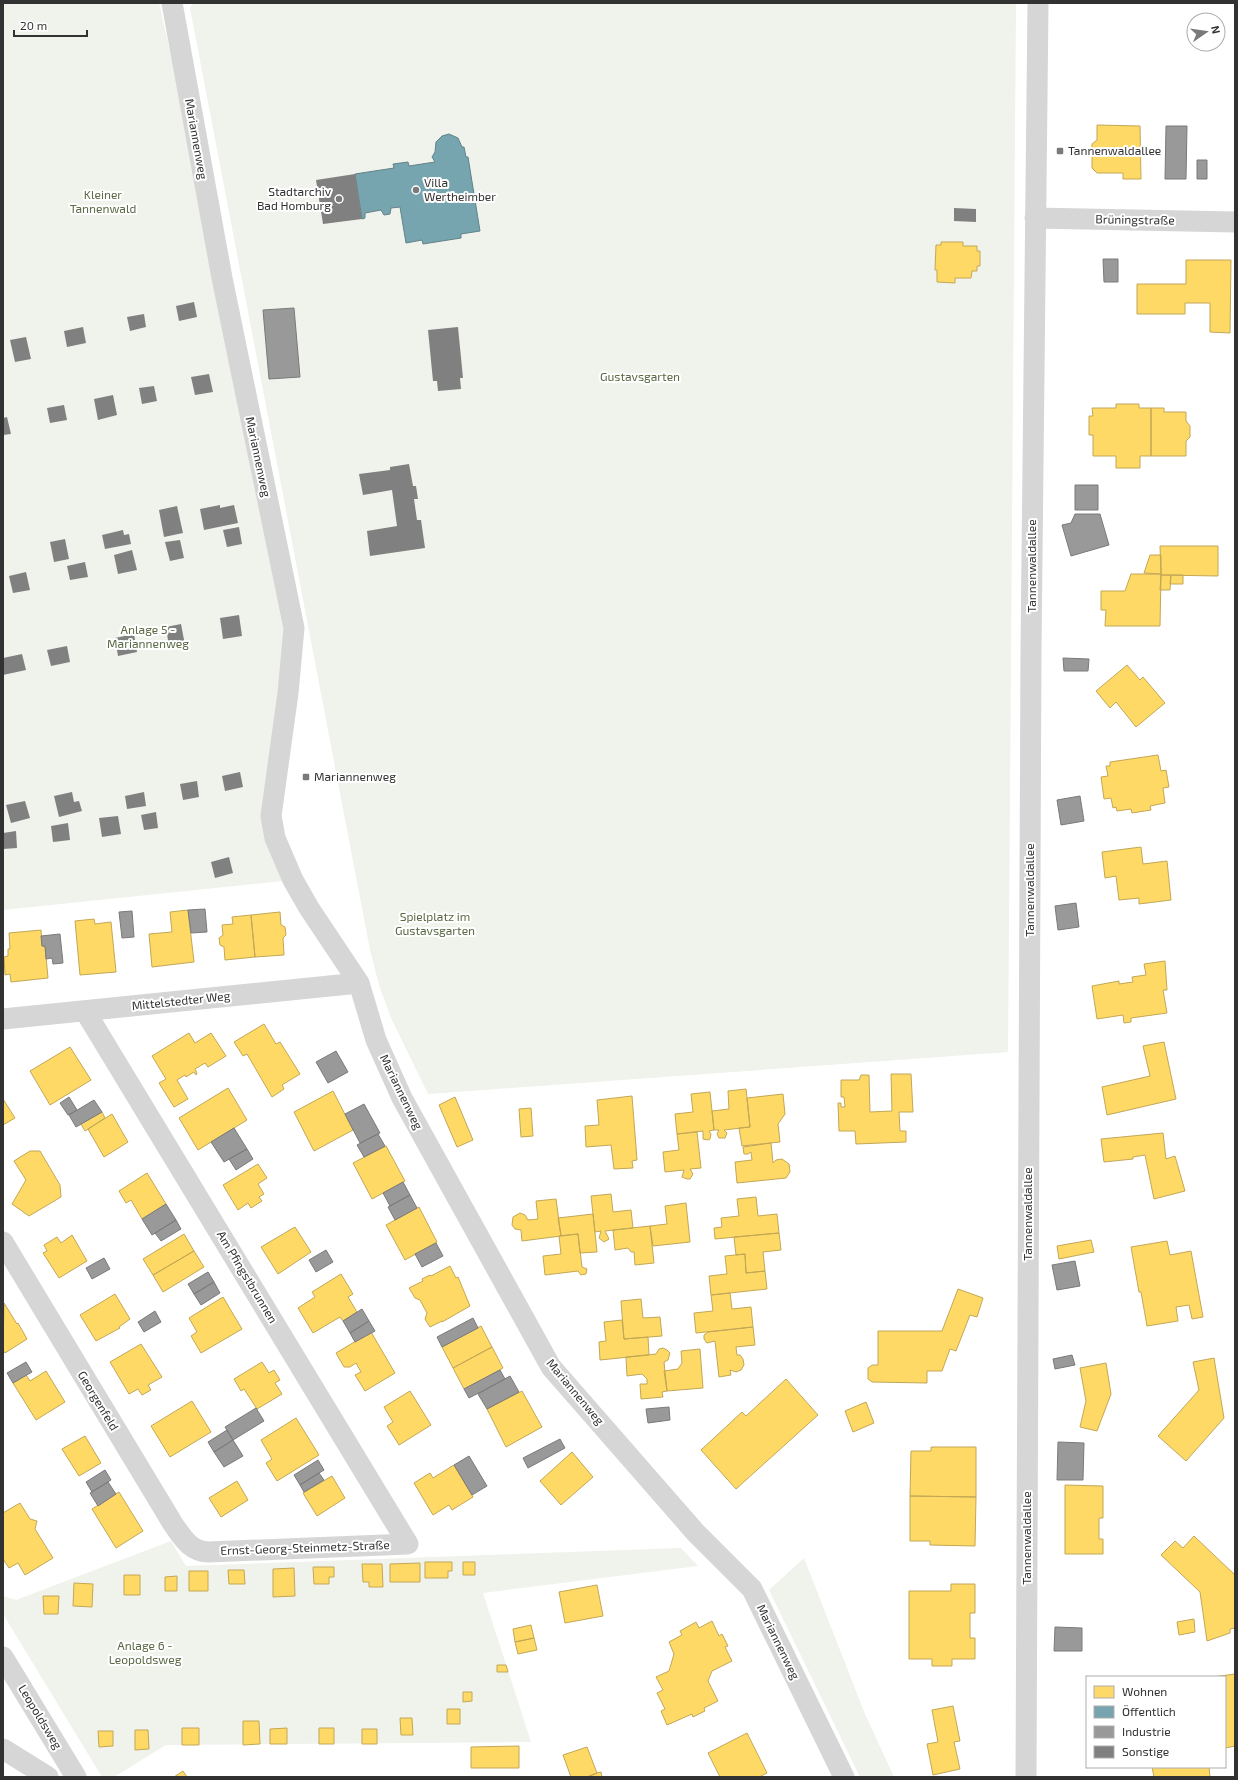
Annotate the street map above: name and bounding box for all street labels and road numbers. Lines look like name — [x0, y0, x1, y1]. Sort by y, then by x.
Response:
street label: Mariannenweg — [183, 97, 211, 181]
street label: Brüningstraße — [1095, 211, 1175, 227]
street label: Mariannenweg — [244, 415, 274, 499]
street label: Tannenwaldallee — [1024, 519, 1038, 613]
street label: Tannenwaldallee — [1022, 843, 1036, 937]
street label: Mittelstedter Weg — [131, 988, 231, 1012]
street label: Mariannenweg — [378, 1052, 426, 1132]
street label: Tannenwaldallee — [1020, 1167, 1034, 1261]
street label: Am Pfingstbrunnen — [215, 1228, 281, 1325]
street label: Mariannenweg — [544, 1356, 608, 1427]
street label: Georgenfeld — [76, 1368, 122, 1433]
street label: Tannenwaldallee — [1019, 1491, 1033, 1585]
street label: Ernst-Georg-Steinmetz-Straße — [220, 1537, 390, 1557]
street label: Mariannenweg — [755, 1602, 803, 1682]
street label: Leopoldsweg — [16, 1682, 66, 1752]

